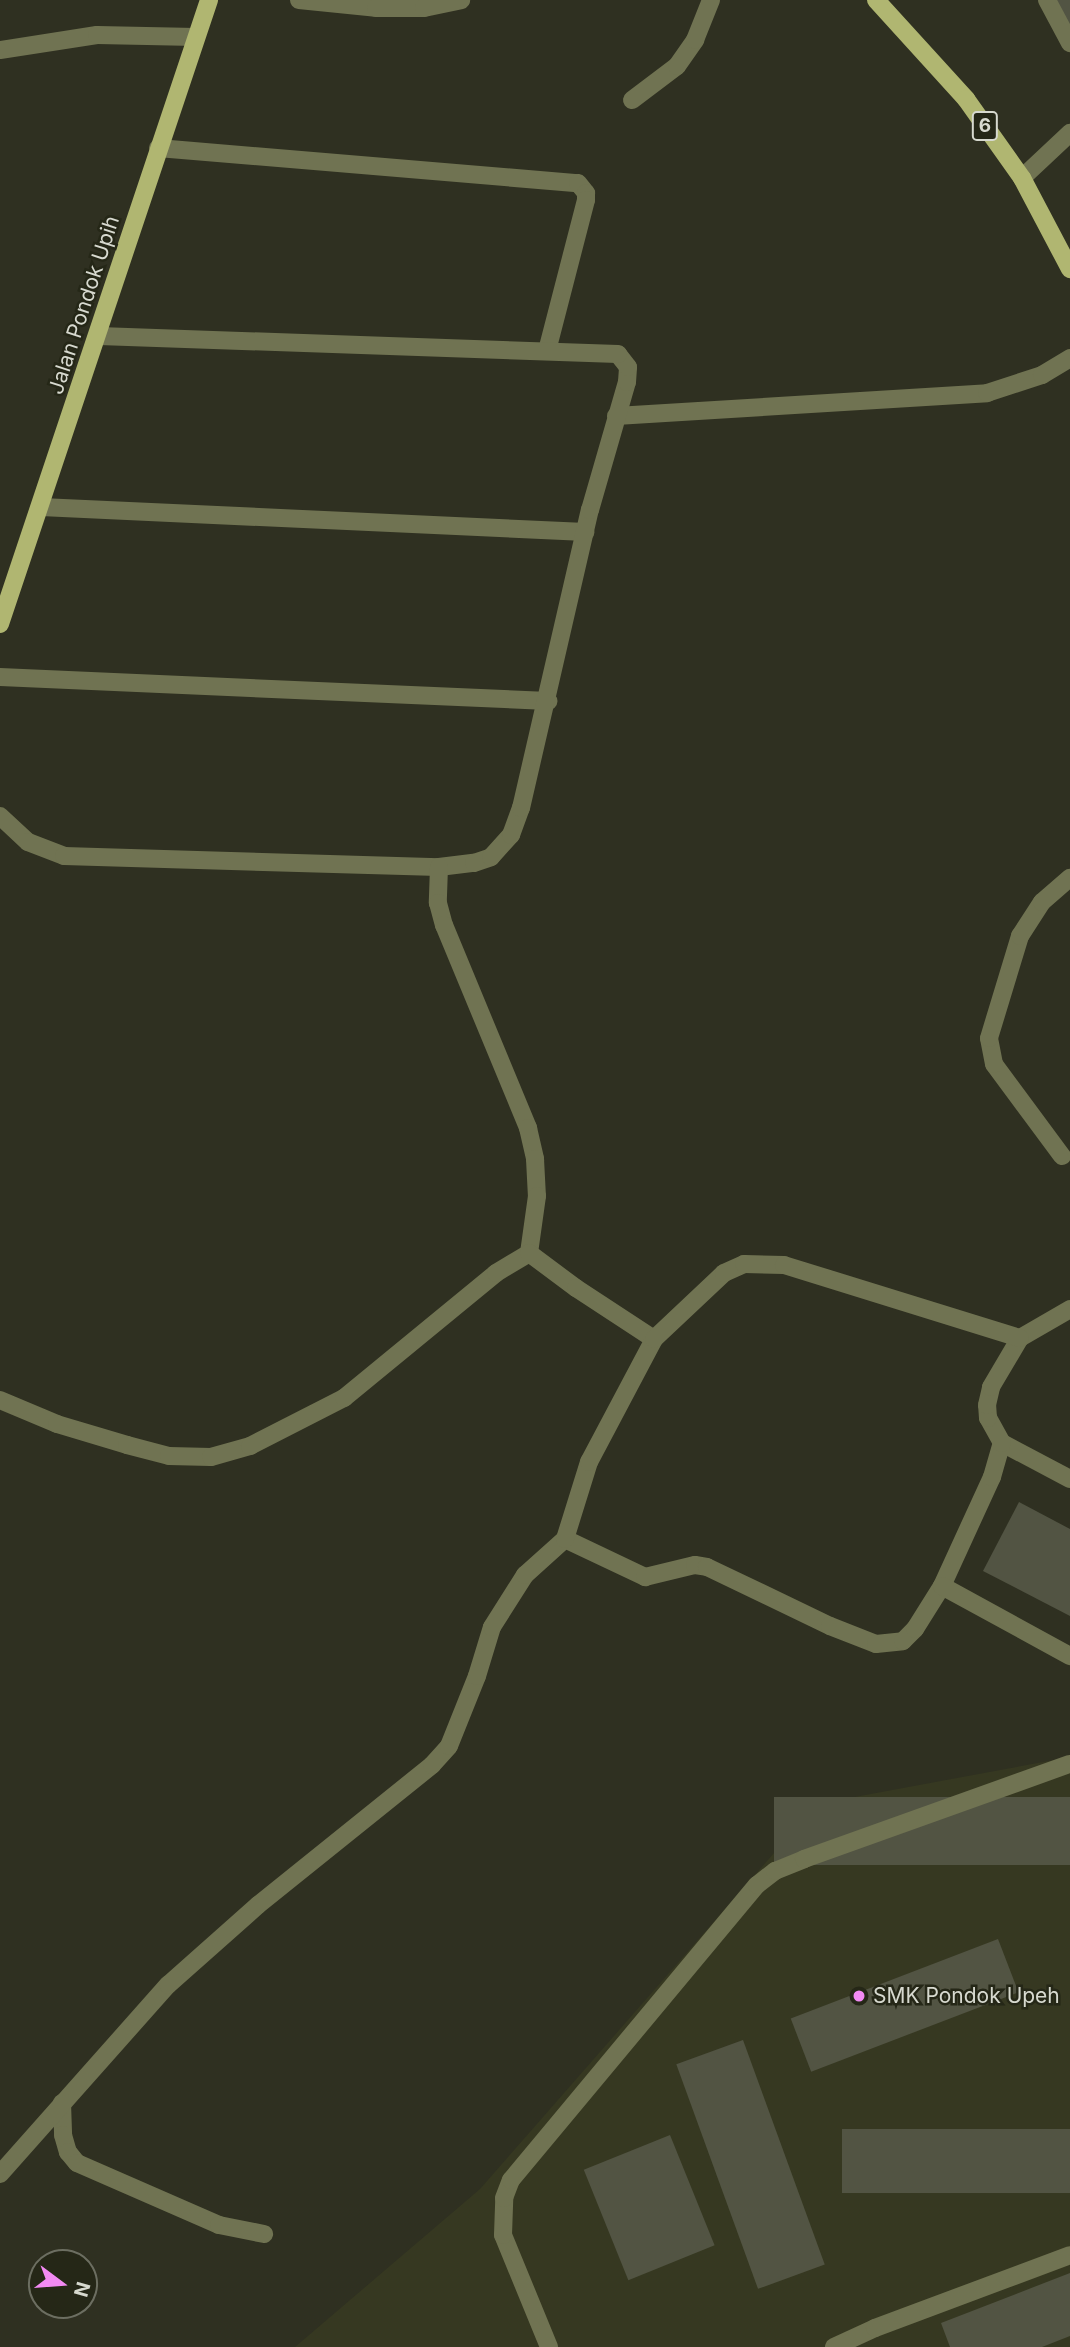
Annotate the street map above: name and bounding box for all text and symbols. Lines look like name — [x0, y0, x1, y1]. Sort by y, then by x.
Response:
road number: 6 — [971, 110, 999, 142]
street label: Jalan Pondok Upih — [43, 213, 125, 397]
place label: SMK Pondok Upeh — [873, 1983, 1060, 2009]
marker: SMK Pondok Upeh — [851, 1988, 867, 2004]
north arrow — [28, 2249, 98, 2319]
text: N — [69, 2279, 95, 2299]

